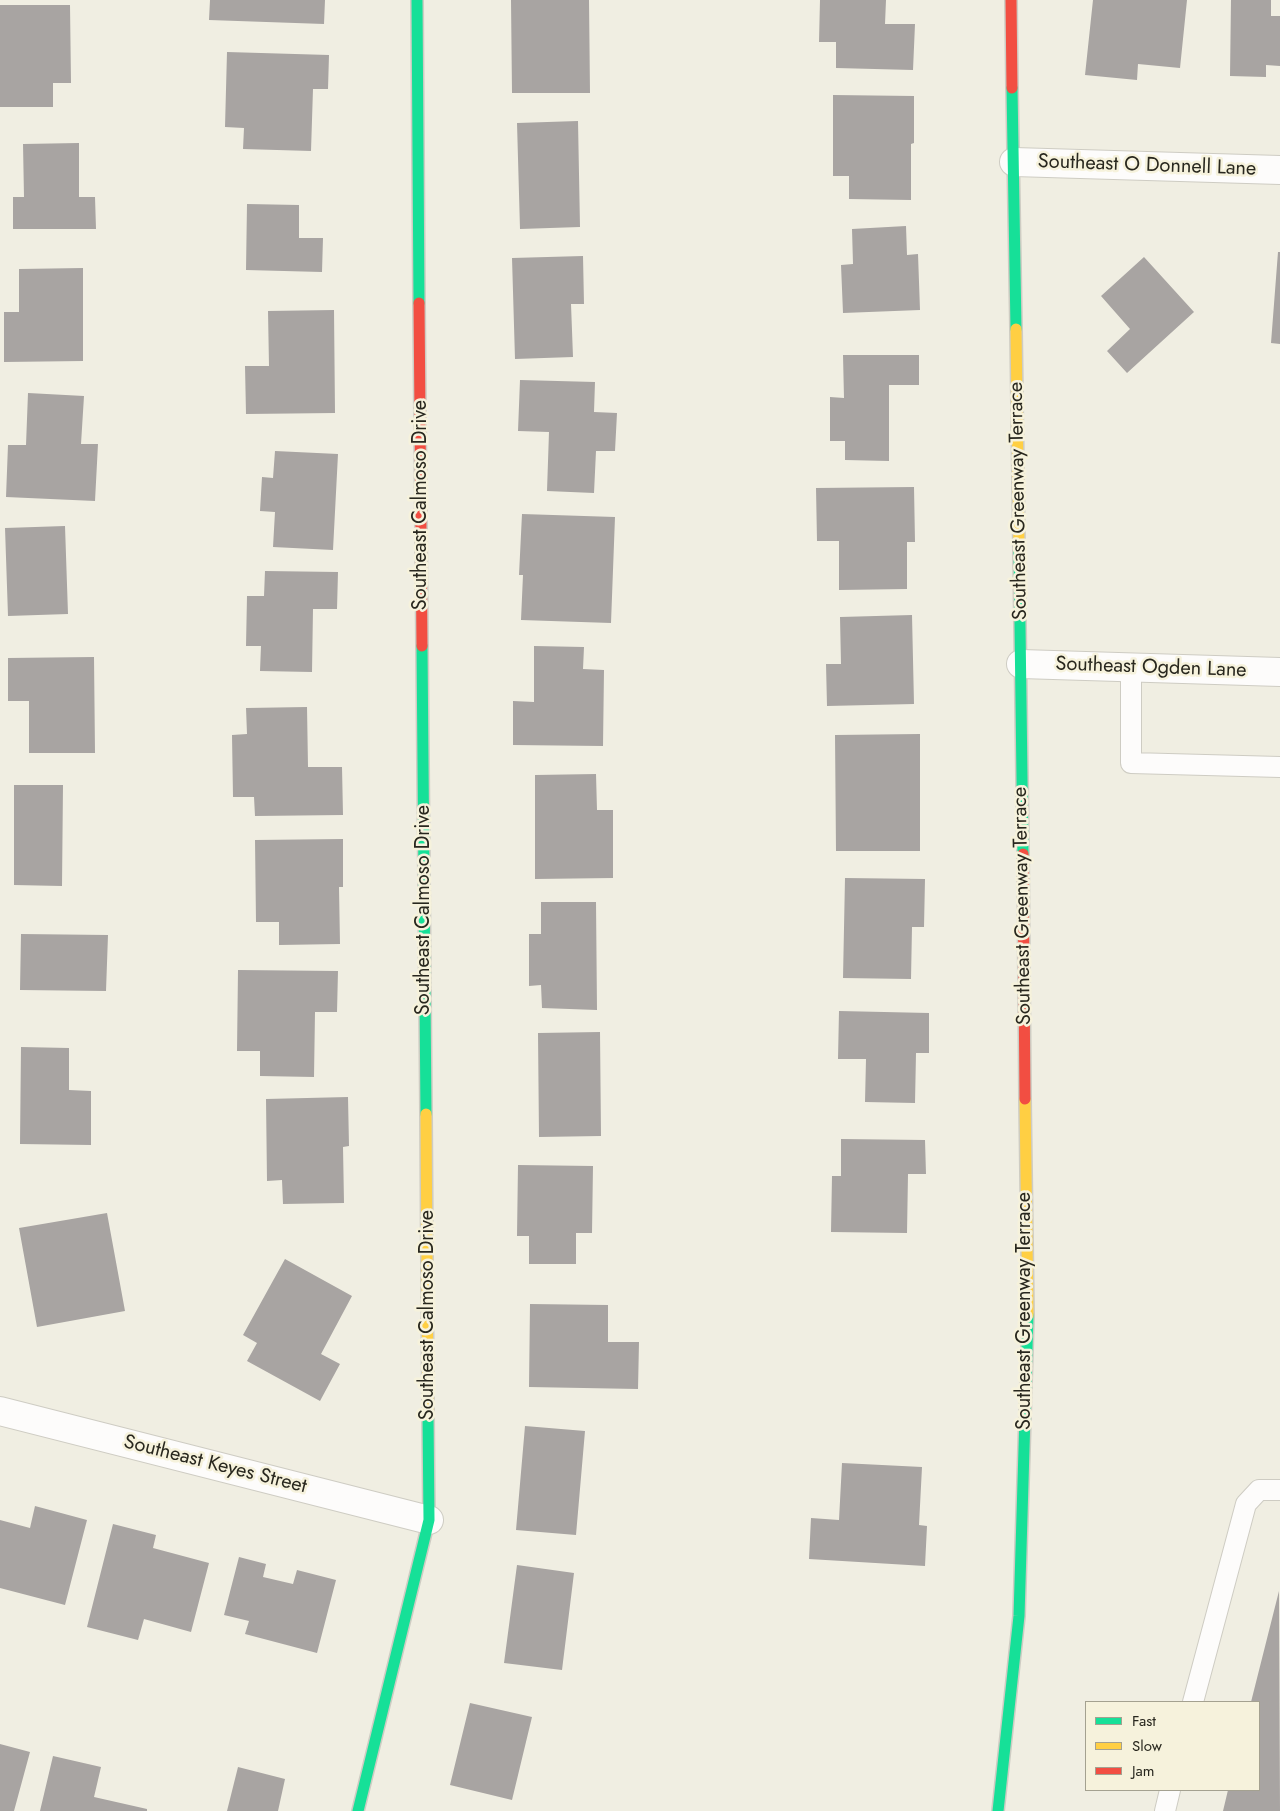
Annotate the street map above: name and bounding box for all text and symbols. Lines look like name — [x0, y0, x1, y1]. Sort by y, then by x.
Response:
street label: Southeast O Donnell Lane — [1037, 150, 1257, 182]
street label: Southeast Greenway Terrace — [1005, 382, 1033, 620]
street label: Southeast Calmoso Drive — [409, 400, 433, 610]
street label: Southeast Ogden Lane — [1055, 653, 1247, 683]
street label: Southeast Greenway Terrace — [1009, 787, 1037, 1025]
street label: Southeast Calmoso Drive — [412, 805, 436, 1015]
street label: Southeast Greenway Terrace — [1013, 1192, 1037, 1430]
street label: Southeast Calmoso Drive — [416, 1210, 440, 1420]
street label: Southeast Keyes Street — [121, 1431, 309, 1499]
legend — [1085, 1701, 1260, 1791]
text: Fast — [1132, 1710, 1156, 1732]
text: Slow — [1132, 1735, 1162, 1757]
text: Jam — [1132, 1760, 1155, 1782]

